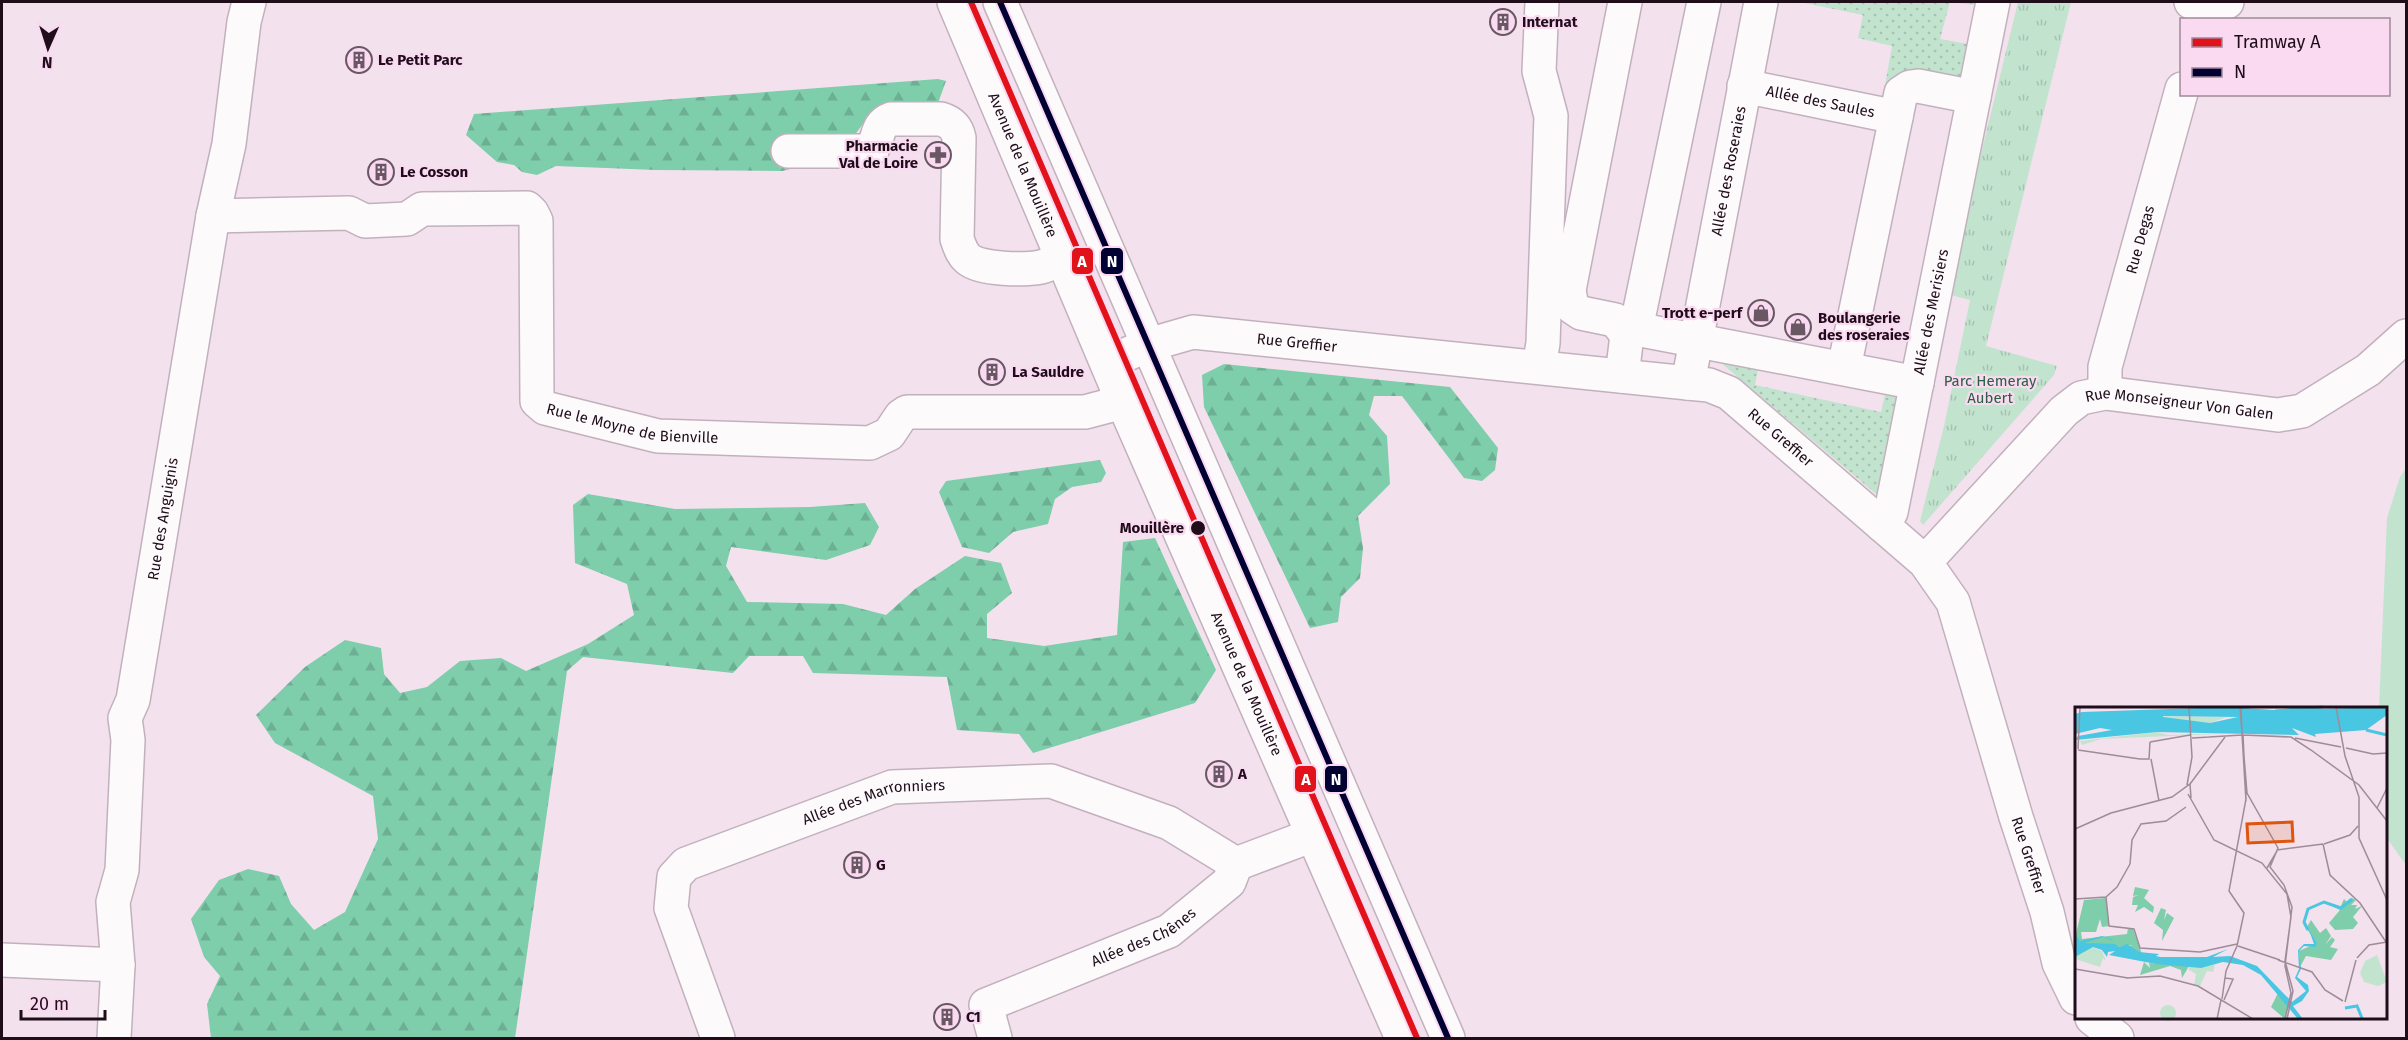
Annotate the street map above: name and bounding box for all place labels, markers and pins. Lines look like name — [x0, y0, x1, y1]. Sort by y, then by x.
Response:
building icon: Internat — [1488, 7, 1518, 37]
place label: Internat — [1522, 13, 1578, 31]
building icon: Le Petit Parc — [344, 45, 374, 75]
place label: Le Petit Parc — [378, 51, 463, 69]
place label: Pharmacie Val de Loire — [838, 137, 918, 172]
pharmacy icon: Pharmacie Val de Loire — [923, 140, 953, 170]
building icon: Le Cosson — [366, 157, 396, 187]
place label: Le Cosson — [400, 163, 468, 181]
line badge: A — [1071, 247, 1094, 275]
shop icon: Trott e-perf — [1746, 298, 1776, 328]
place label: Trott e-perf — [1662, 304, 1744, 322]
place label: Boulangerie des roseraies — [1818, 309, 1909, 344]
shop icon: Boulangerie des roseraies — [1783, 312, 1813, 342]
building icon: La Sauldre — [977, 357, 1007, 387]
place label: La Sauldre — [1012, 363, 1084, 381]
place label: Mouillère — [1120, 519, 1184, 537]
marker: Mouillère — [1189, 519, 1207, 537]
building icon: A — [1204, 759, 1234, 789]
place label: A — [1237, 765, 1248, 783]
line badge: A — [1294, 765, 1317, 793]
building icon: G — [842, 850, 872, 880]
place label: G — [876, 856, 886, 874]
building icon: C1 — [932, 1002, 962, 1032]
place label: C1 — [966, 1008, 981, 1026]

